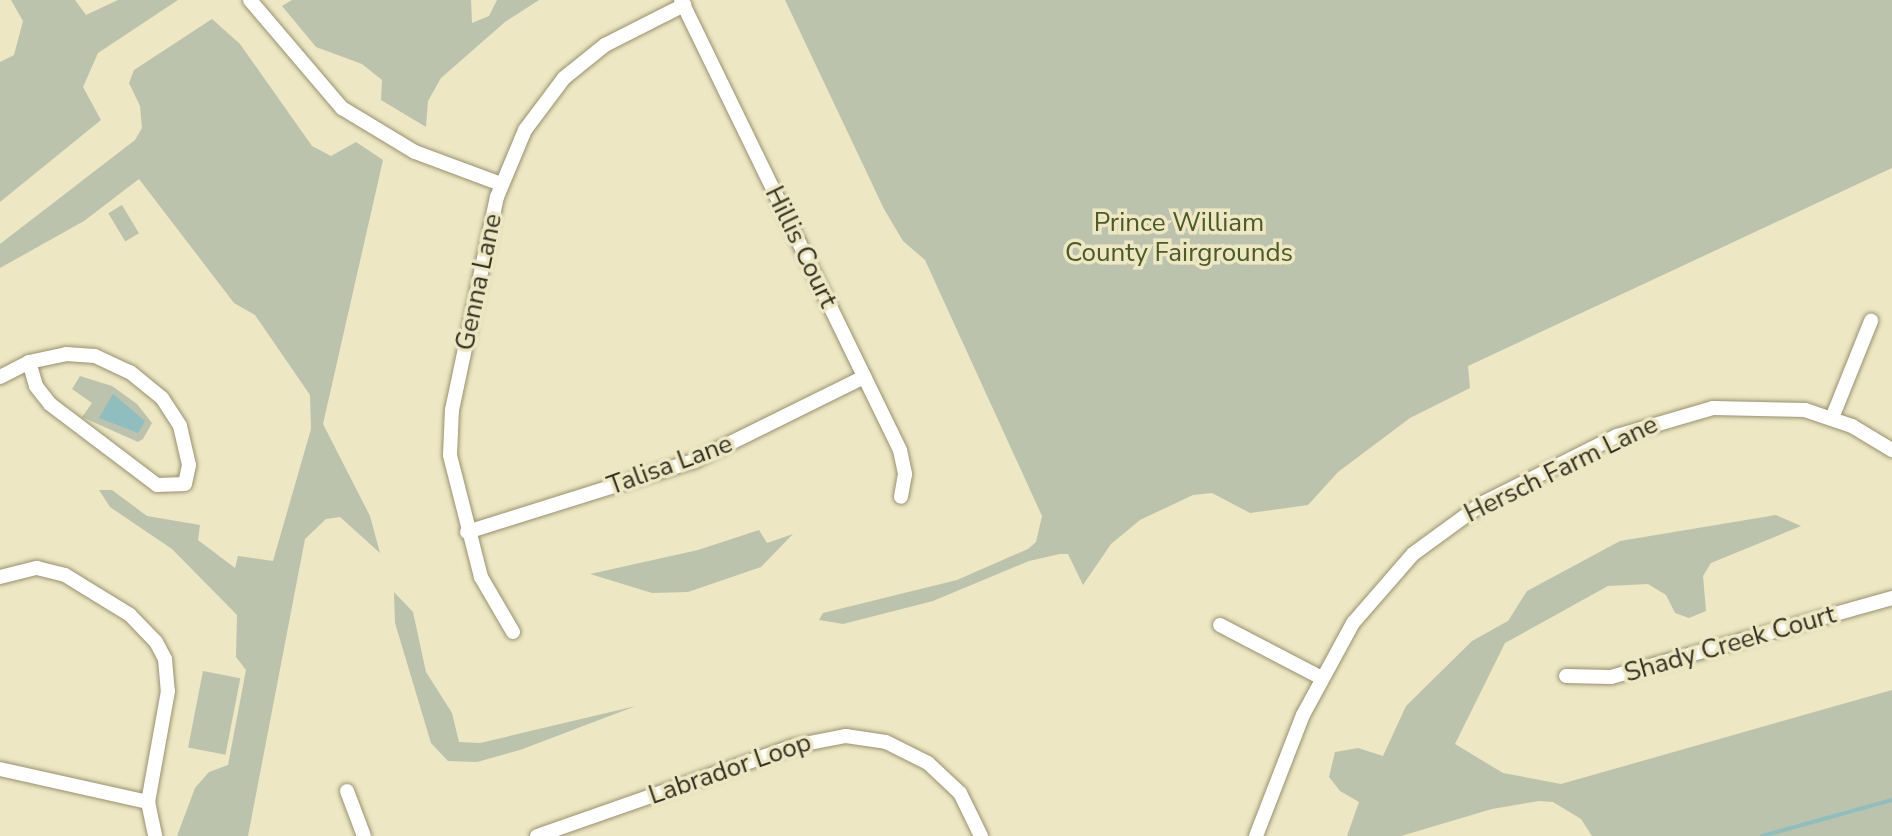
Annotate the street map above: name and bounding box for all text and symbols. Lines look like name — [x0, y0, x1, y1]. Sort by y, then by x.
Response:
street label: Hillis Court — [758, 181, 844, 313]
park label: Prince William County Fairgrounds — [1065, 207, 1293, 268]
street label: Genna Lane — [449, 211, 509, 353]
street label: Hersch Farm Lane — [1459, 409, 1663, 529]
street label: Talisa Lane — [603, 428, 737, 502]
street label: Shady Creek Court — [1621, 599, 1839, 689]
street label: Labrador Loop — [645, 727, 815, 811]

